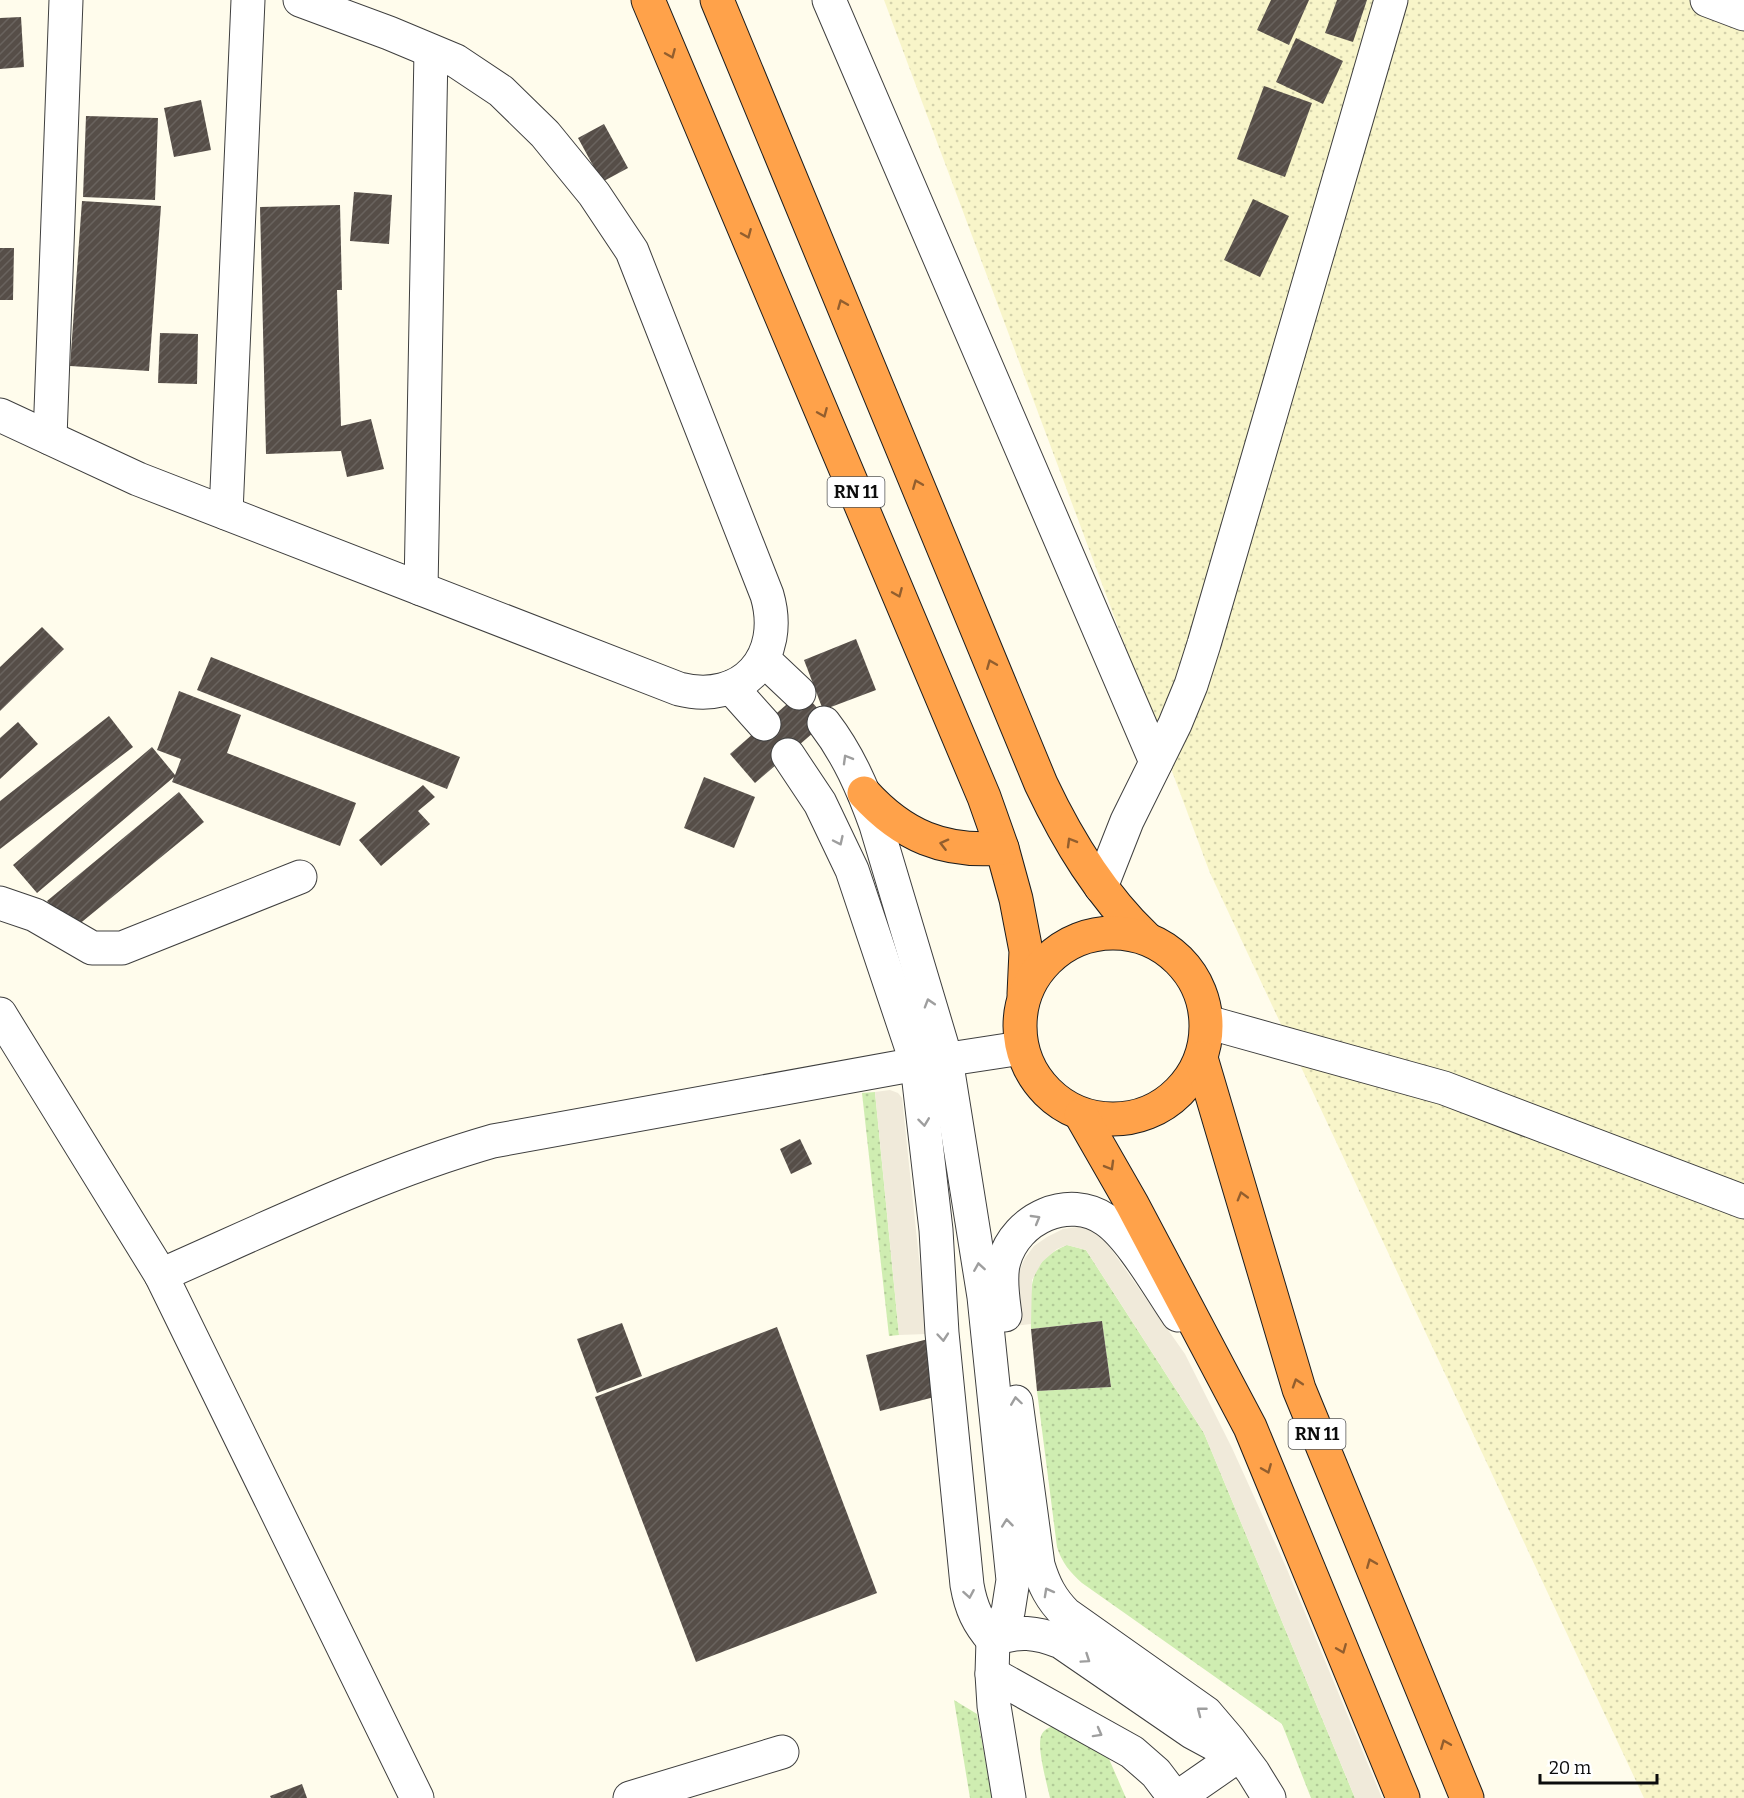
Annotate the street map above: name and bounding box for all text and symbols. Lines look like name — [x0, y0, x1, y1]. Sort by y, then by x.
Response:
one-way arrow — [664, 48, 676, 59]
one-way arrow — [740, 227, 752, 238]
one-way arrow — [837, 299, 849, 310]
one-way arrow — [816, 407, 828, 418]
road number: RN 11 — [828, 477, 884, 507]
one-way arrow — [912, 479, 924, 490]
one-way arrow — [891, 587, 903, 598]
one-way arrow — [986, 659, 998, 670]
one-way arrow — [843, 755, 854, 765]
one-way arrow — [832, 834, 844, 845]
one-way arrow — [1067, 838, 1078, 848]
one-way arrow — [939, 839, 949, 852]
one-way arrow — [924, 998, 936, 1009]
one-way arrow — [917, 1117, 930, 1127]
one-way arrow — [1102, 1160, 1114, 1170]
one-way arrow — [1237, 1191, 1249, 1202]
one-way arrow — [1030, 1215, 1040, 1227]
one-way arrow — [973, 1262, 986, 1272]
one-way arrow — [936, 1333, 949, 1342]
one-way arrow — [1292, 1378, 1304, 1389]
one-way arrow — [1010, 1396, 1022, 1405]
road number: RN 11 — [1288, 1419, 1346, 1449]
one-way arrow — [1260, 1463, 1272, 1474]
one-way arrow — [1001, 1518, 1014, 1528]
one-way arrow — [1366, 1559, 1378, 1570]
one-way arrow — [962, 1588, 975, 1598]
one-way arrow — [1044, 1588, 1055, 1598]
one-way arrow — [1335, 1643, 1347, 1654]
one-way arrow — [1079, 1652, 1090, 1663]
one-way arrow — [1197, 1708, 1208, 1719]
one-way arrow — [1092, 1726, 1102, 1737]
one-way arrow — [1440, 1739, 1452, 1750]
scale bar — [1540, 1747, 1657, 1785]
text: 20 m — [1549, 1757, 1591, 1779]

